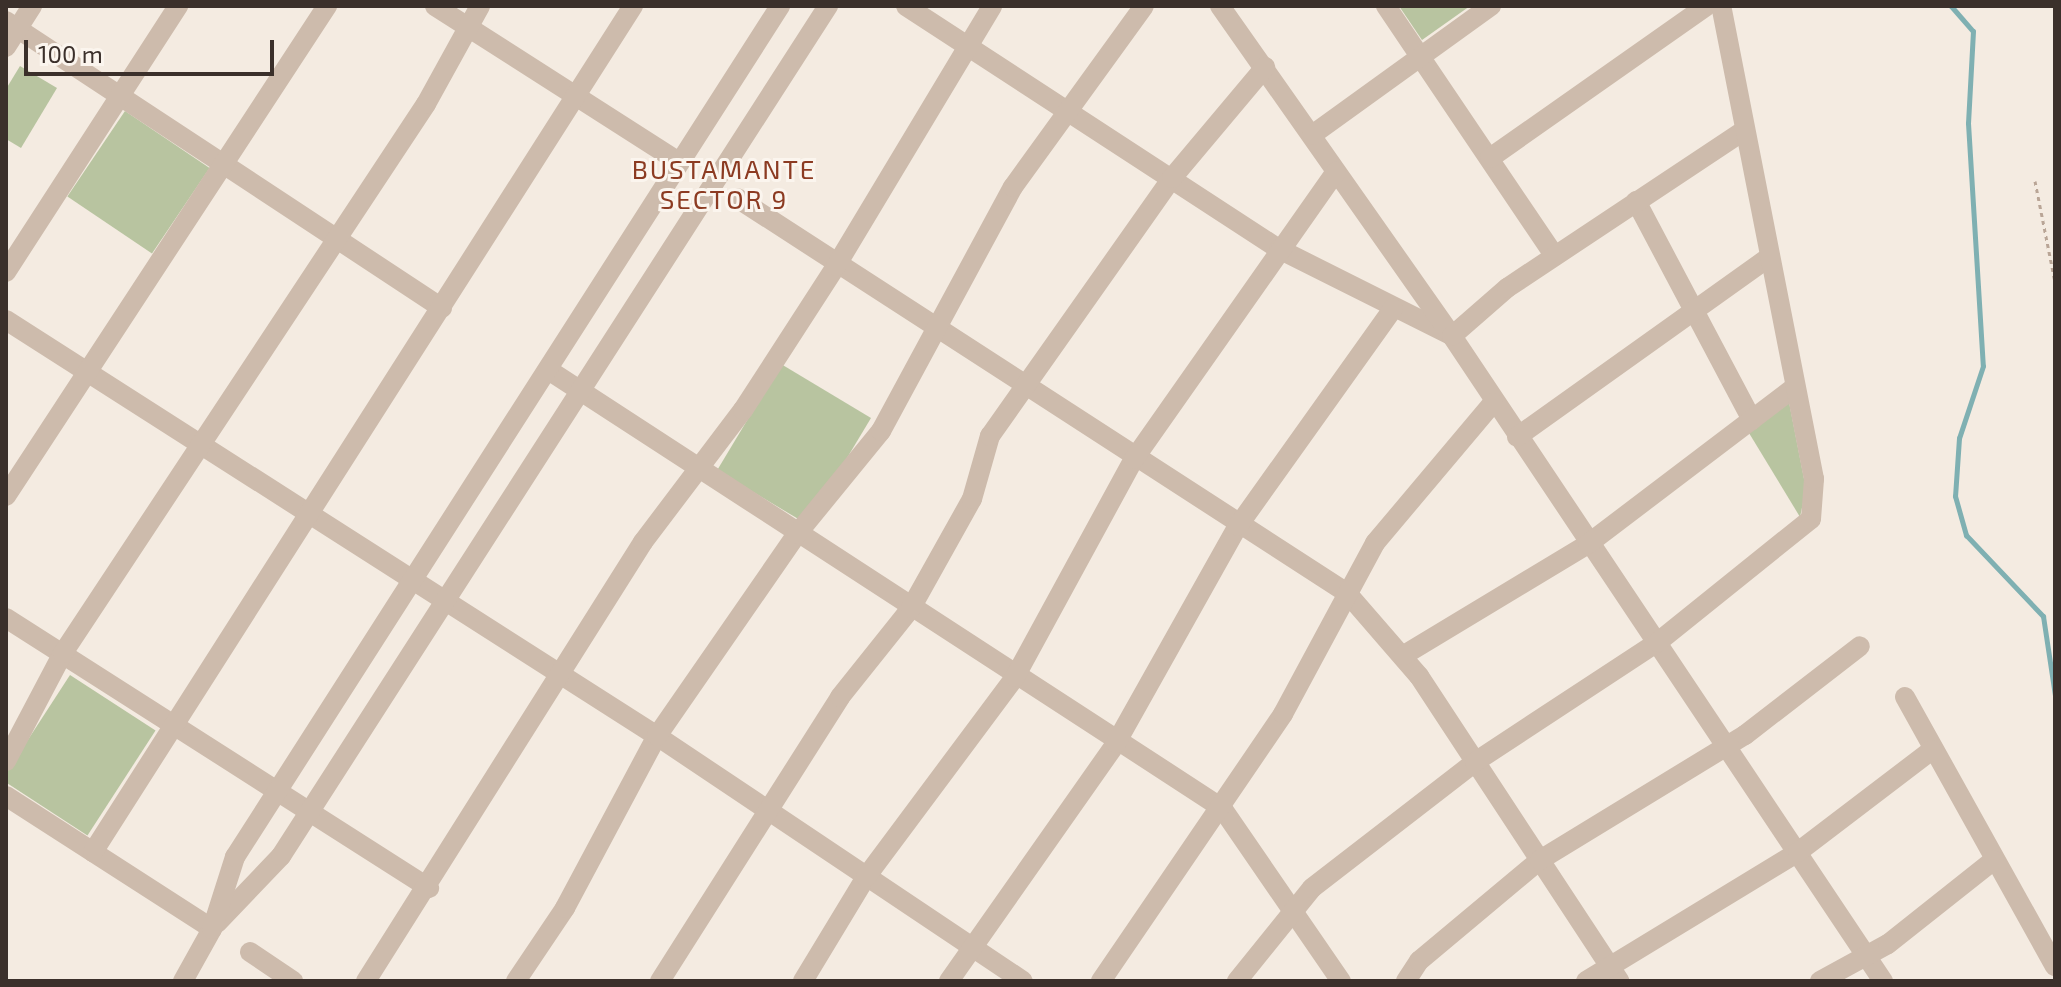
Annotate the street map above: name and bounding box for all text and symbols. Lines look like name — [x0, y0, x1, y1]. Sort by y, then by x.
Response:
scale bar — [28, 24, 278, 74]
text: 100 m — [38, 39, 103, 68]
district label: BUSTAMANTE SECTOR 9 — [632, 153, 816, 214]

